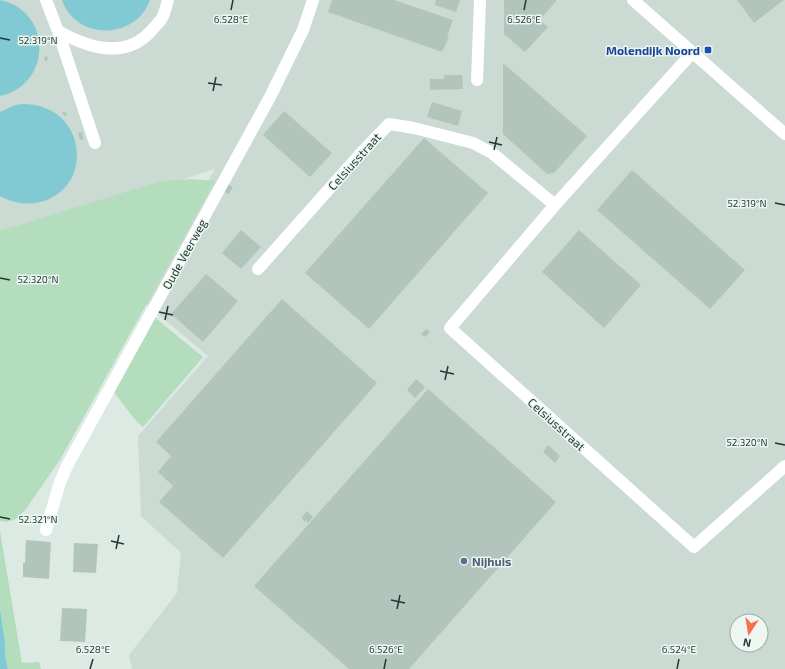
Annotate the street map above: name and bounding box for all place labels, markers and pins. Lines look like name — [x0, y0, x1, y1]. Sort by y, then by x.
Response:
place label: Molendijk Noord — [606, 43, 700, 58]
marker: Molendijk Noord — [703, 45, 713, 55]
place label: Nijhuis — [472, 554, 511, 569]
marker: Nijhuis — [459, 556, 469, 566]

